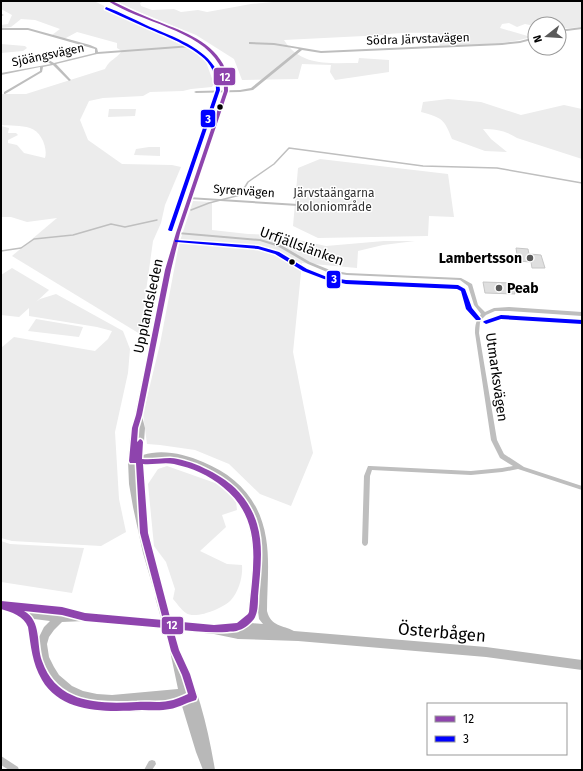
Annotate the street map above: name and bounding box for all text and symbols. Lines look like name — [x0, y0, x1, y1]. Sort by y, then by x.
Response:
north arrow — [527, 16, 567, 56]
street label: Södra Järvstavägen — [366, 30, 470, 48]
text: N — [531, 33, 545, 44]
street label: Sjöängsvägen — [11, 40, 85, 70]
line badge: 12 — [213, 67, 236, 86]
text: 12 — [220, 71, 231, 84]
unlabelled marker — [215, 102, 225, 112]
line badge: 3 — [200, 109, 216, 128]
text: 3 — [204, 113, 211, 126]
street label: Syrenvägen — [213, 182, 275, 200]
park label: Järvstaängarna koloniområde — [293, 186, 375, 214]
street label: Urfjällslänken — [257, 223, 346, 270]
place label: Lambertsson — [439, 250, 522, 267]
marker: Lambertsson — [525, 253, 535, 263]
street label: Upplandsleden — [130, 257, 167, 355]
unlabelled marker — [287, 257, 297, 267]
line badge: 3 — [326, 270, 341, 289]
text: 3 — [330, 273, 337, 286]
place label: Peab — [507, 280, 539, 297]
marker: Peab — [494, 283, 504, 293]
street label: Utmarksvägen — [482, 331, 511, 423]
line badge: 12 — [161, 616, 184, 635]
street label: Österbågen — [397, 618, 487, 647]
text: 12 — [167, 619, 178, 632]
legend — [427, 703, 567, 755]
text: 12 — [463, 712, 474, 726]
text: 3 — [463, 732, 469, 746]

